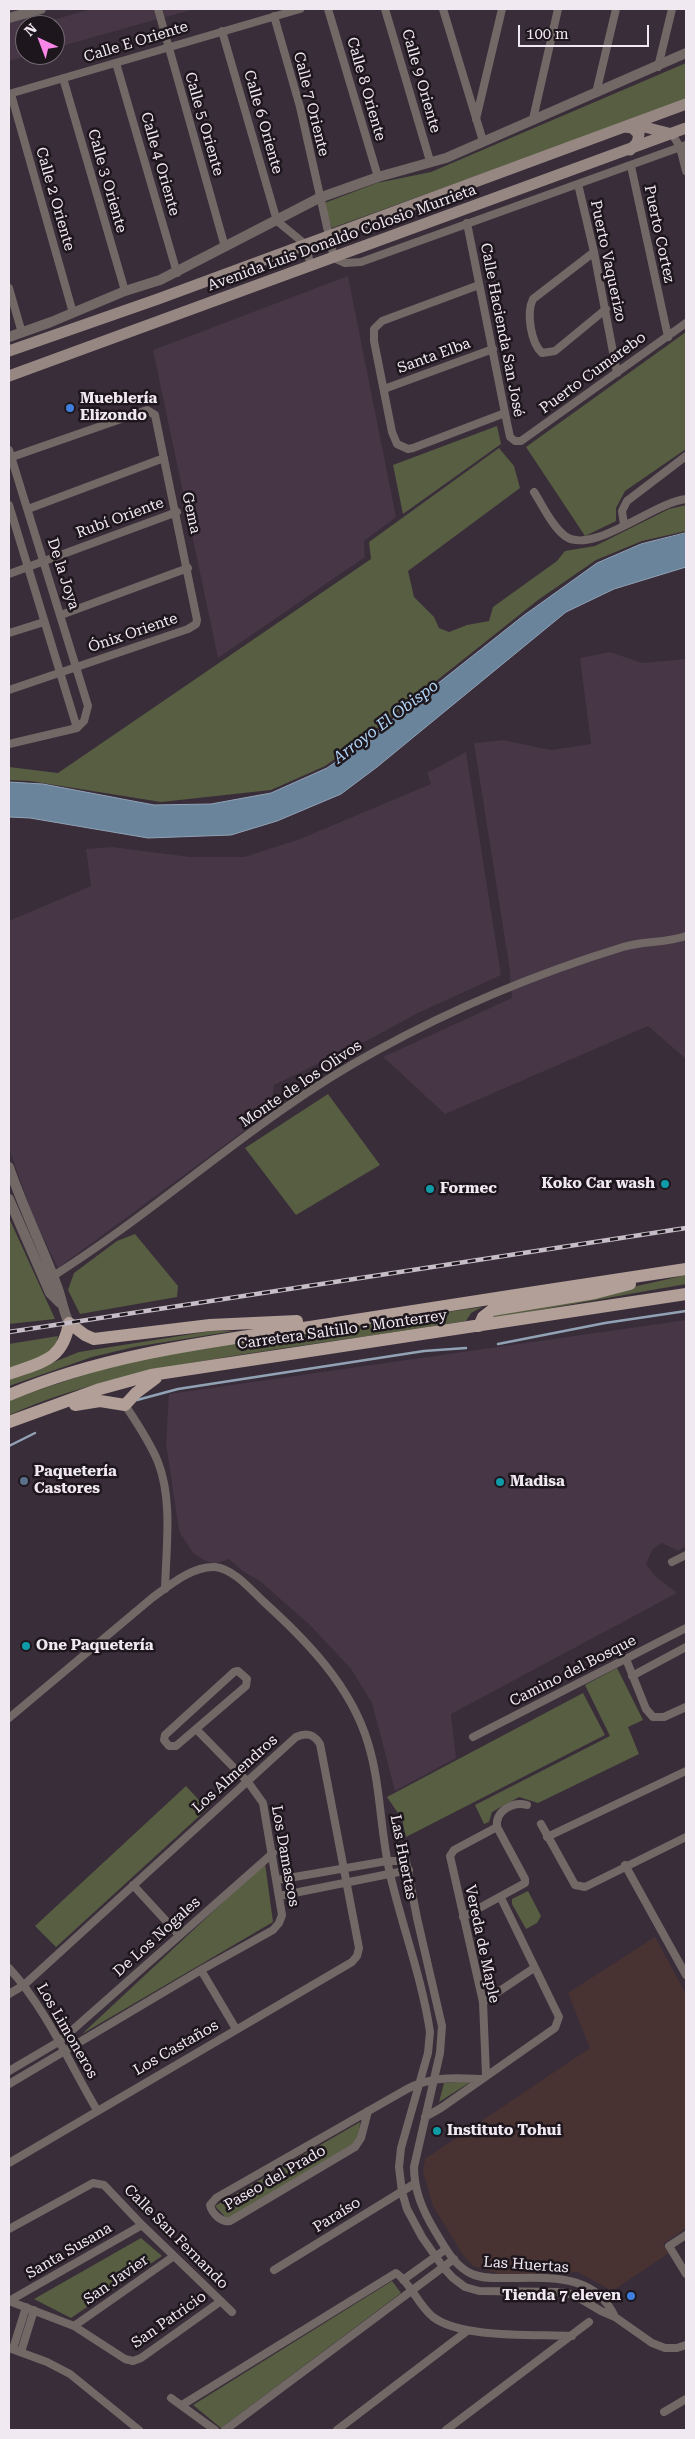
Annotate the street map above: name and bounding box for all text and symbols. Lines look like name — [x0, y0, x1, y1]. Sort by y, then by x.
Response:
north arrow — [15, 15, 65, 65]
scale bar — [520, 15, 651, 47]
street label: Calle E Oriente — [82, 18, 190, 66]
text: N — [21, 20, 40, 39]
text: 100 m — [526, 25, 569, 43]
street label: Calle 9 Oriente — [398, 27, 444, 135]
street label: Calle 8 Oriente — [343, 35, 389, 143]
street label: Calle 7 Oriente — [289, 50, 333, 158]
street label: Calle 6 Oriente — [240, 68, 286, 176]
street label: Calle 5 Oriente — [181, 70, 227, 178]
street label: Calle 4 Oriente — [137, 110, 183, 218]
street label: Calle 3 Oriente — [84, 127, 130, 235]
street label: Calle 2 Oriente — [32, 145, 78, 253]
street label: Avenida Luis Donaldo Colosio Murrieta — [205, 181, 479, 295]
street label: Puerto Cortez — [640, 184, 678, 284]
street label: Puerto Vaquerizo — [586, 198, 630, 324]
street label: Calle Hacienda San José — [476, 241, 528, 419]
street label: Puerto Cumarebo — [536, 328, 650, 418]
street label: Santa Elba — [395, 334, 473, 378]
place label: Mueblería Elizondo — [80, 390, 157, 425]
marker: Mueblería Elizondo — [64, 402, 76, 414]
street label: Gema — [178, 491, 204, 535]
street label: Rubí Oriente — [74, 494, 166, 542]
street label: De la Joya — [43, 536, 83, 612]
street label: Ónix Oriente — [86, 609, 180, 657]
water label: Arroyo El Obispo — [330, 676, 442, 768]
street label: Monte de los Olivos — [237, 1037, 365, 1131]
place label: Koko Car wash — [541, 1175, 655, 1193]
marker: Koko Car wash — [659, 1178, 671, 1190]
place label: Formec — [440, 1180, 497, 1198]
marker: Formec — [424, 1183, 436, 1195]
street label: Carretera Saltillo - Monterrey — [236, 1306, 448, 1354]
place label: Paquetería Castores — [34, 1463, 117, 1498]
place label: Madisa — [510, 1473, 565, 1491]
marker: Paquetería Castores — [18, 1475, 30, 1487]
marker: Madisa — [494, 1476, 506, 1488]
street label: Camino del Bosque — [507, 1631, 639, 1711]
place label: One Paquetería — [36, 1637, 154, 1655]
marker: One Paquetería — [20, 1640, 32, 1652]
street label: Los Almendros — [189, 1731, 281, 1817]
street label: Los Damascos — [267, 1804, 303, 1908]
street label: Las Huertas — [386, 1813, 420, 1901]
street label: Vereda de Maple — [461, 1883, 503, 2005]
street label: De Los Nogales — [110, 1893, 204, 1981]
street label: Los Limoneros — [33, 1980, 101, 2082]
street label: Los Castaños — [130, 2016, 222, 2080]
place label: Instituto Tohui — [447, 2122, 561, 2140]
marker: Instituto Tohui — [431, 2125, 443, 2137]
street label: Paseo del Prado — [221, 2142, 329, 2214]
street label: Calle San Fernando — [120, 2181, 232, 2293]
street label: Paraíso — [310, 2193, 364, 2237]
street label: Santa Susana — [23, 2219, 115, 2283]
street label: San Javier — [80, 2251, 152, 2309]
street label: Las Huertas — [483, 2253, 569, 2277]
place label: Tienda 7 eleven — [502, 2287, 621, 2305]
street label: San Patricio — [128, 2288, 210, 2352]
marker: Tienda 7 eleven — [625, 2290, 637, 2302]

